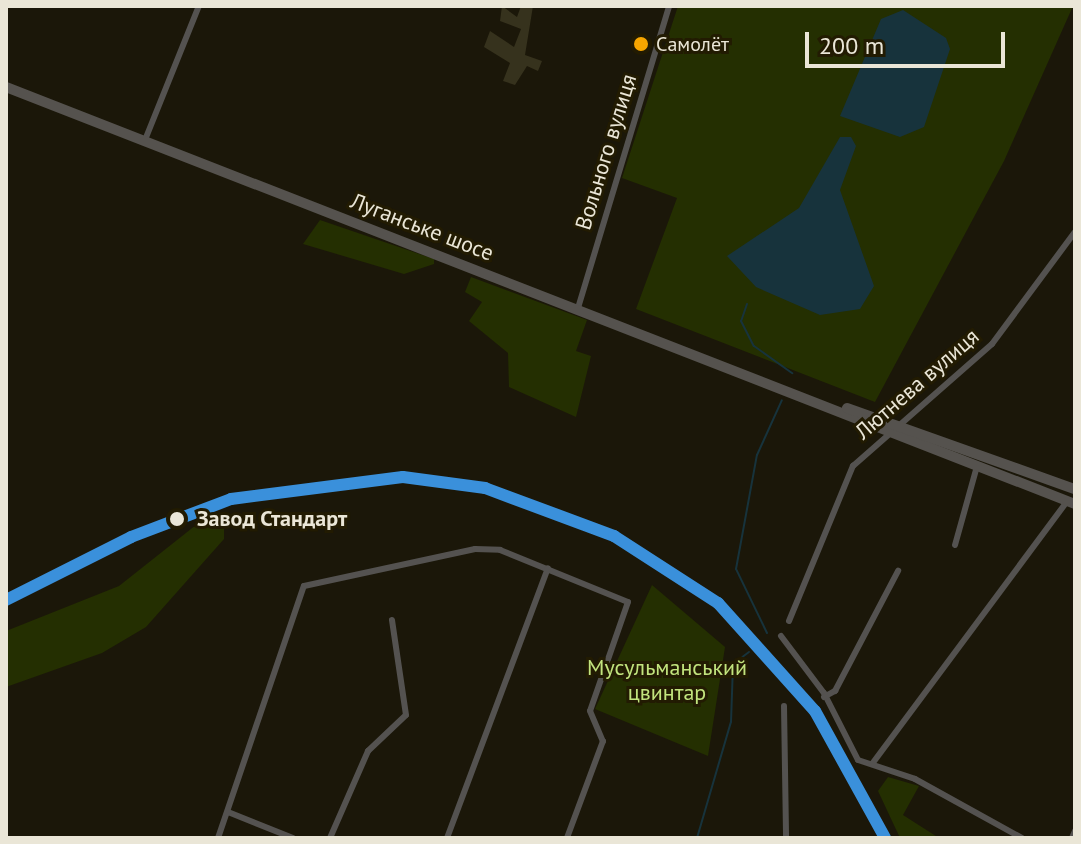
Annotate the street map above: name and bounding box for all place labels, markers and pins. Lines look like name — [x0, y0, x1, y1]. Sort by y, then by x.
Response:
place label: Самолёт — [656, 32, 729, 56]
marker: Самолёт — [633, 36, 649, 52]
marker: Завод Стандарт — [164, 506, 190, 532]
place label: Завод Стандарт — [197, 506, 347, 532]

